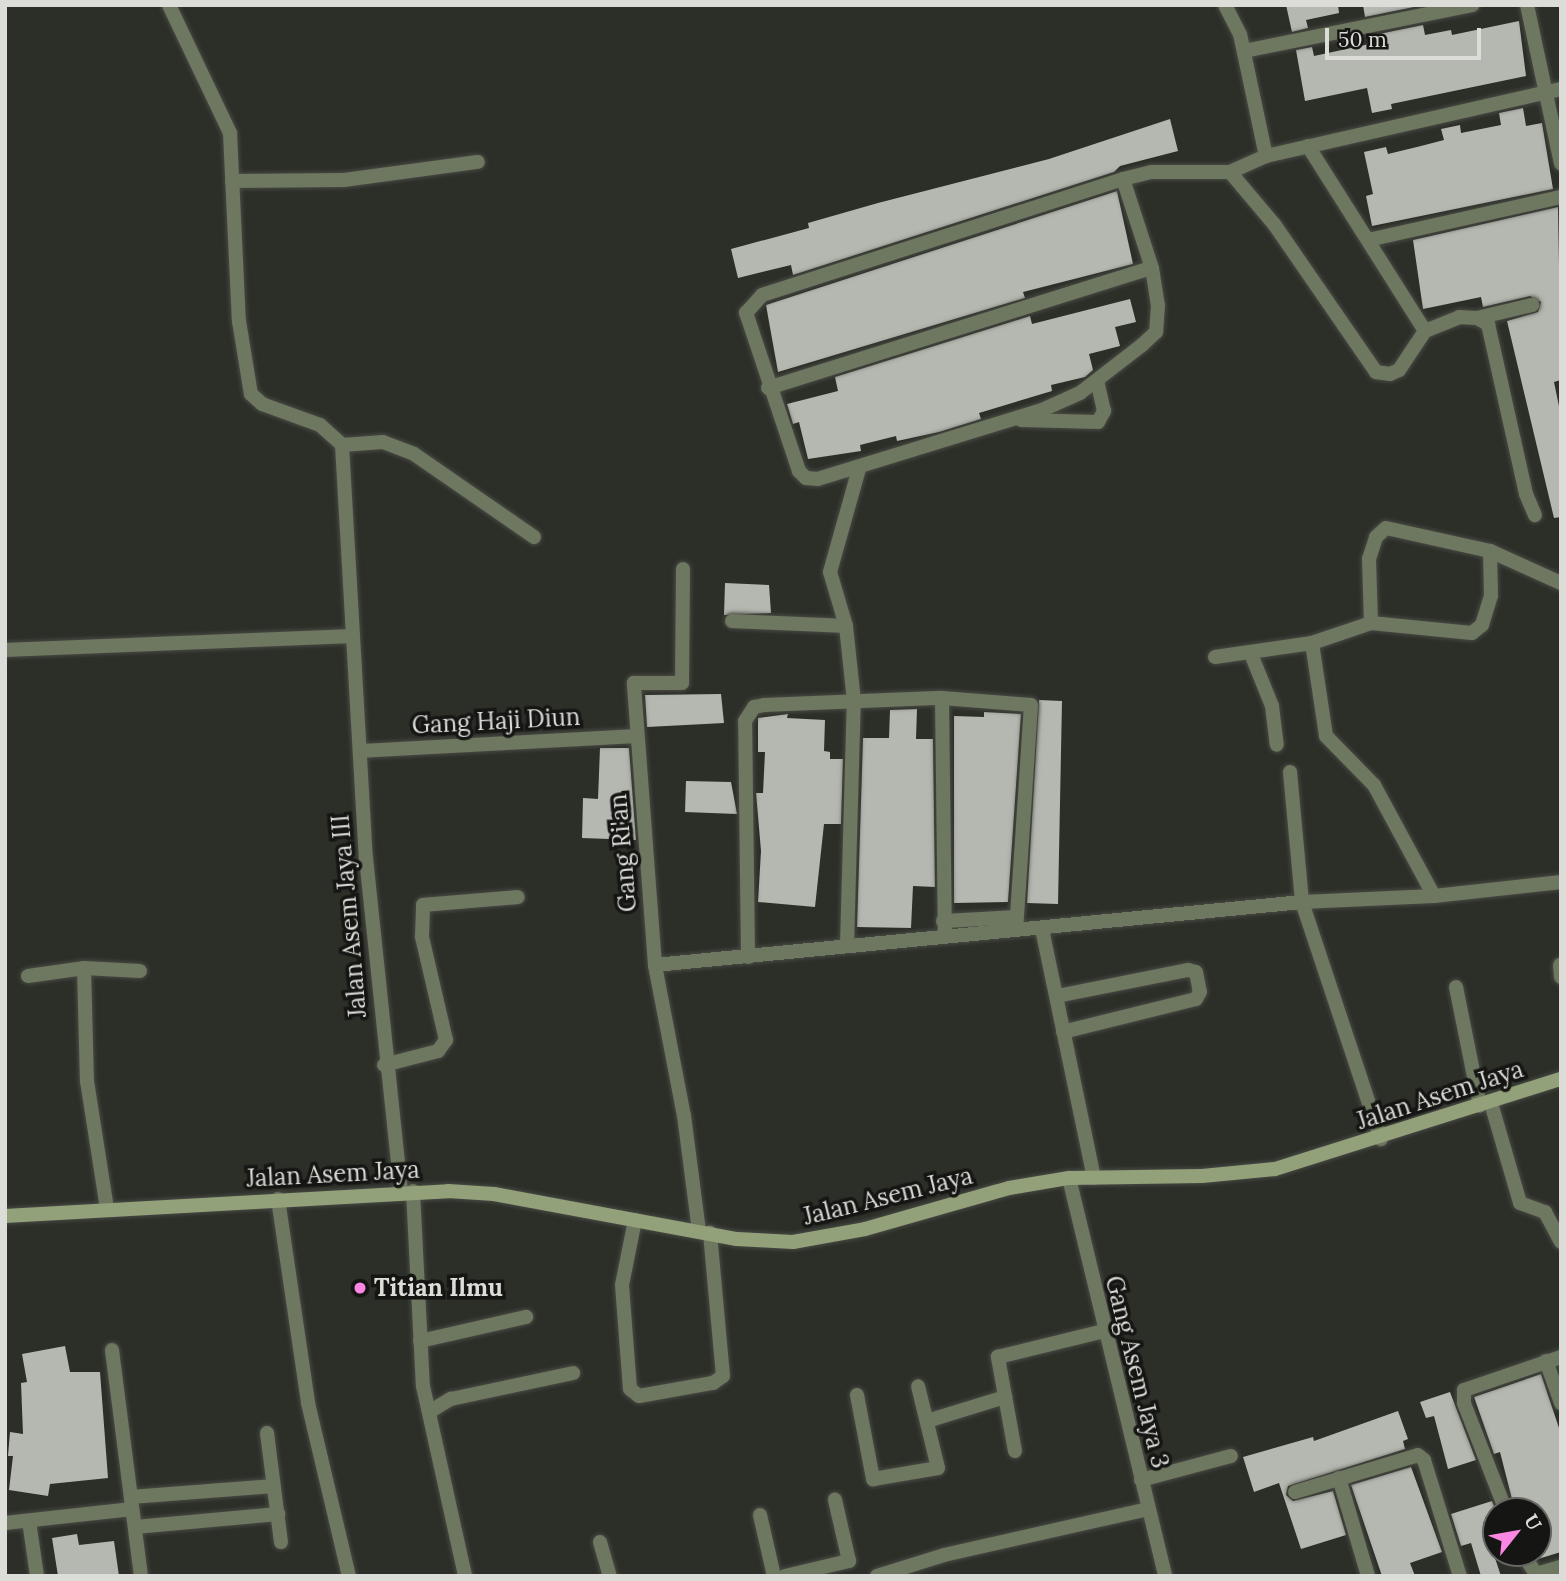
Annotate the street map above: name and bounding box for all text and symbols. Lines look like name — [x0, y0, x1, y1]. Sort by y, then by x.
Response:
scale bar — [1328, 14, 1484, 58]
text: 50 m — [1338, 26, 1387, 53]
street label: Gang Haji Diun — [411, 702, 581, 740]
street label: Gang Ri'an — [603, 793, 643, 913]
street label: Jalan Asem Jaya III — [326, 813, 372, 1019]
street label: Jalan Asem Jaya — [1353, 1055, 1527, 1135]
street label: Jalan Asem Jaya — [246, 1155, 420, 1193]
street label: Jalan Asem Jaya — [800, 1161, 976, 1231]
street label: Gang Asem Jaya 3 — [1099, 1273, 1175, 1471]
place label: Titian Ilmu — [374, 1274, 503, 1302]
marker: Titian Ilmu — [352, 1280, 368, 1296]
north arrow — [1482, 1497, 1552, 1567]
text: U — [1519, 1510, 1547, 1535]

